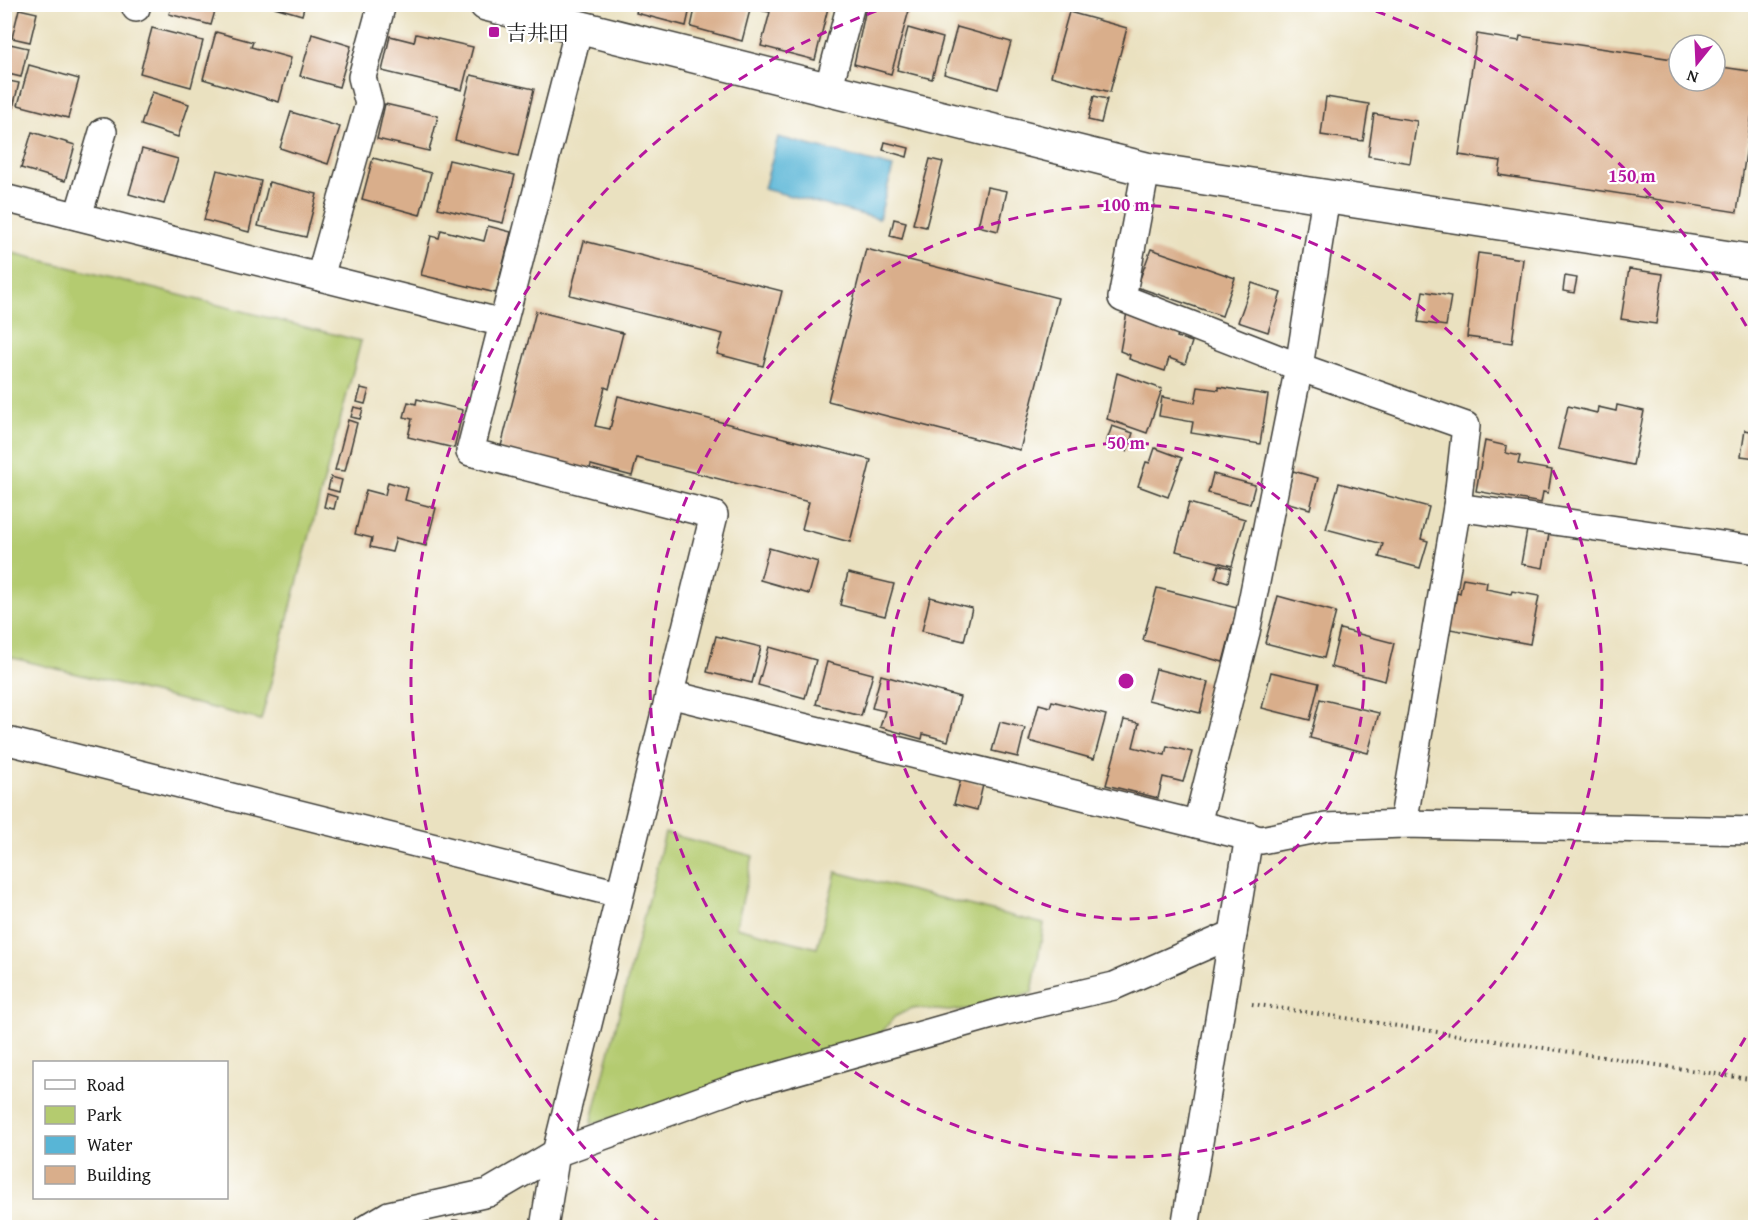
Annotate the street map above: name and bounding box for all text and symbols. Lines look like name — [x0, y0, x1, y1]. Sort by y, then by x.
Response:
place label: 吉井田 — [506, 17, 569, 48]
marker: 吉井田 — [487, 25, 501, 39]
north arrow — [1667, 33, 1727, 93]
text: N — [1683, 64, 1701, 90]
text: 150 m — [1608, 162, 1656, 189]
text: 100 m — [1102, 191, 1150, 218]
text: 50 m — [1107, 429, 1146, 456]
centre of rings — [1116, 671, 1136, 691]
legend — [33, 1061, 228, 1199]
text: Road — [87, 1071, 125, 1098]
text: Park — [87, 1101, 123, 1128]
text: Water — [87, 1131, 133, 1158]
text: Building — [87, 1161, 151, 1188]

